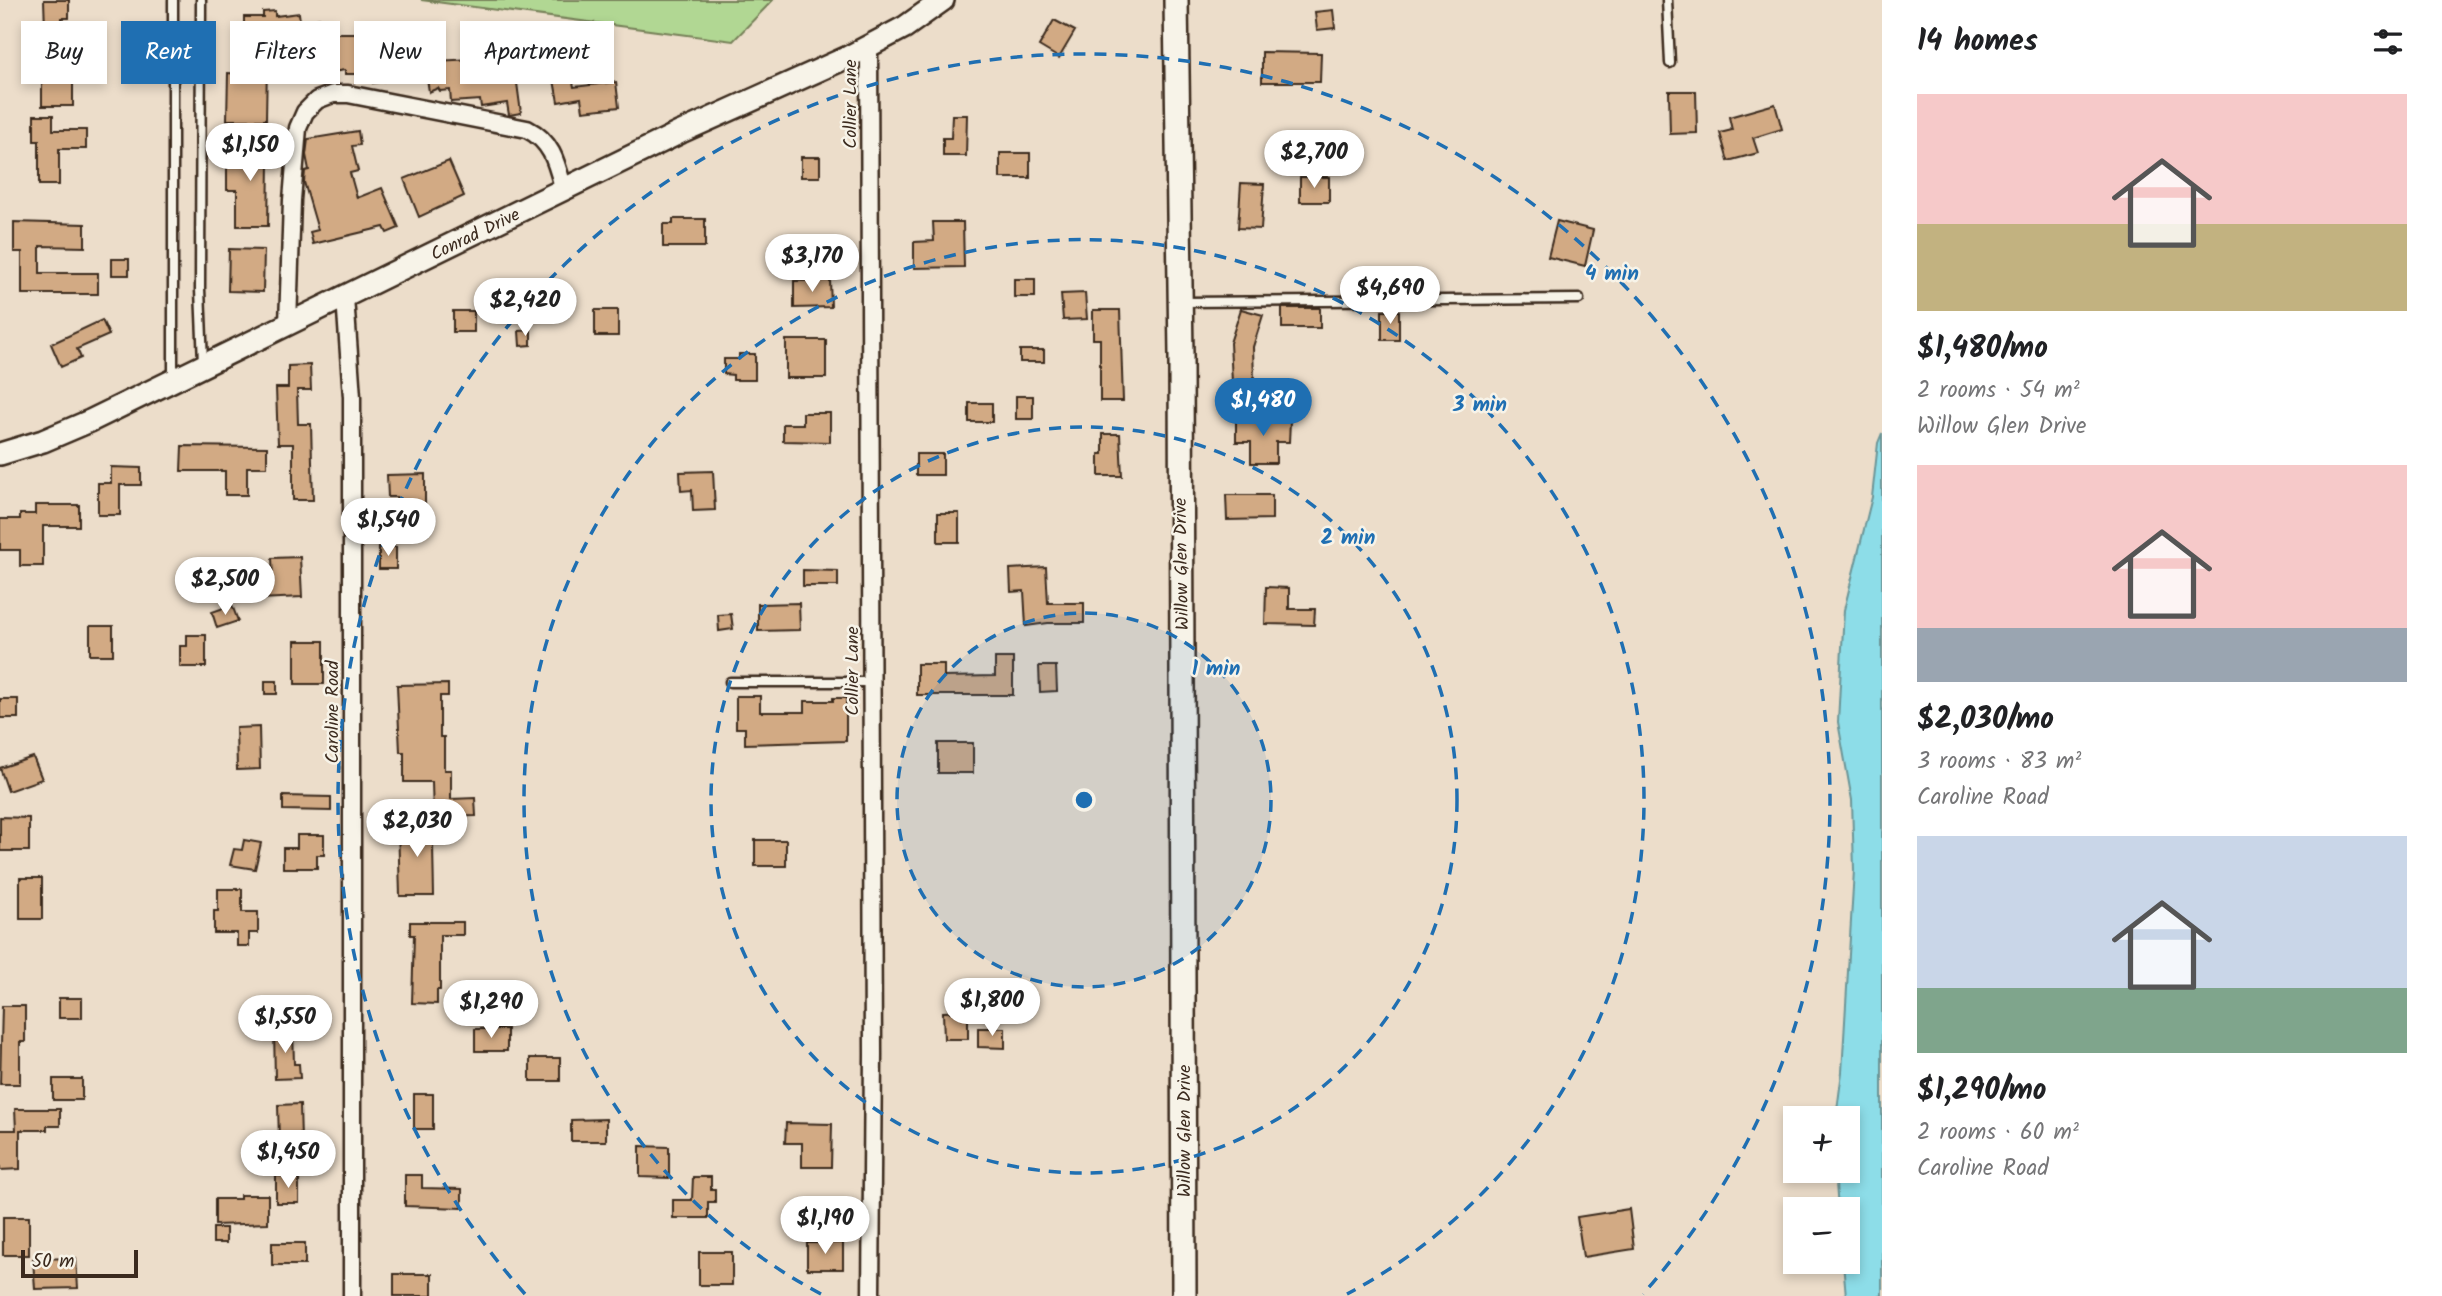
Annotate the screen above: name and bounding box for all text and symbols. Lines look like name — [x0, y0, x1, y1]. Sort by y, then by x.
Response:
text: 14 homes — [1917, 18, 2038, 66]
chip: Buy — [21, 21, 107, 84]
chip: Rent — [121, 21, 216, 84]
chip: Filters — [230, 21, 340, 84]
chip: New — [354, 21, 446, 84]
chip: Apartment — [460, 21, 614, 84]
icon: filters — [2369, 23, 2407, 61]
street label: Collier Lane — [837, 59, 866, 149]
pin: $1,150 — [193, 124, 307, 183]
text: $1,150 — [222, 128, 278, 164]
pin: $2,700 — [1257, 130, 1371, 190]
text: $2,700 — [1280, 135, 1348, 171]
icon: home — [2099, 140, 2225, 266]
street label: Conrad Drive — [426, 201, 525, 270]
pin: $3,170 — [755, 234, 869, 294]
text: $3,170 — [781, 239, 843, 275]
text: 4 min — [1585, 258, 1639, 291]
pin: $4,690 — [1333, 266, 1447, 326]
text: $4,690 — [1356, 271, 1424, 307]
pin: $2,420 — [468, 278, 582, 338]
text: $2,420 — [490, 283, 560, 319]
text: $1,480/mo — [1917, 325, 2048, 373]
text: 2 rooms · 54 m² — [1917, 373, 2080, 409]
pin: $1,480 — [1206, 378, 1320, 438]
text: $1,480 — [1231, 383, 1295, 419]
text: 3 min — [1452, 389, 1507, 422]
text: Willow Glen Drive — [1917, 409, 2086, 445]
street label: Willow Glen Drive — [1167, 497, 1198, 630]
pin: $1,540 — [331, 498, 445, 558]
text: $1,540 — [357, 503, 419, 539]
icon: home — [2099, 511, 2225, 637]
text: 2 min — [1321, 522, 1375, 555]
pin: $2,500 — [168, 558, 282, 617]
text: $2,500 — [191, 562, 259, 598]
street label: Collier Lane — [839, 626, 868, 716]
text: 1 min — [1192, 653, 1240, 686]
street label: Caroline Road — [319, 659, 348, 764]
text: $2,030/mo — [1917, 696, 2054, 744]
text: 3 rooms · 83 m² — [1917, 744, 2081, 780]
text: Caroline Road — [1917, 780, 2049, 816]
centre of rings — [1072, 788, 1096, 812]
pin: $2,030 — [360, 800, 474, 859]
text: $2,030 — [382, 804, 452, 840]
icon: home — [2099, 882, 2225, 1008]
pin: $1,800 — [935, 978, 1049, 1038]
pin: $1,290 — [434, 981, 548, 1040]
text: $1,800 — [960, 983, 1024, 1019]
text: $1,290 — [459, 985, 523, 1021]
pin: $1,550 — [228, 996, 342, 1055]
text: $1,550 — [254, 1000, 316, 1036]
street label: Willow Glen Drive — [1171, 1065, 1200, 1197]
text: $1,290/mo — [1917, 1067, 2046, 1115]
map controls — [1783, 1106, 1860, 1274]
button: + — [1783, 1106, 1860, 1183]
text: 2 rooms · 60 m² — [1917, 1115, 2079, 1151]
pin: $1,450 — [231, 1130, 345, 1190]
text: $1,450 — [257, 1135, 319, 1171]
text: Caroline Road — [1917, 1151, 2049, 1187]
pin: $1,190 — [768, 1196, 882, 1256]
button: − — [1783, 1197, 1860, 1274]
text: $1,190 — [797, 1201, 853, 1237]
scale bar — [21, 1247, 138, 1279]
text: 50 m — [32, 1247, 74, 1277]

